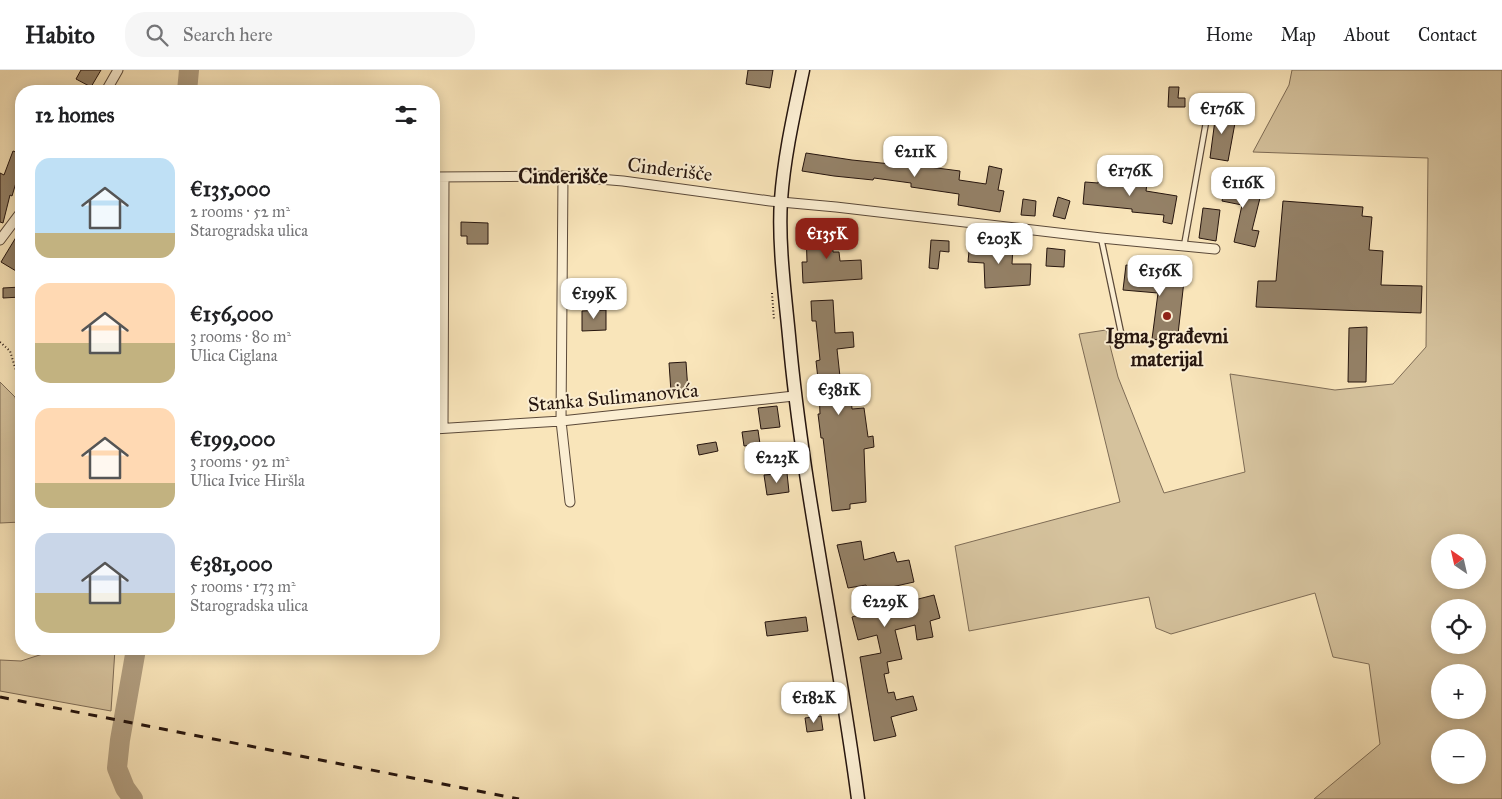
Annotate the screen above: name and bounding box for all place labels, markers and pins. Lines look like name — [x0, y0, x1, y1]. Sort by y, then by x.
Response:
pin: €176K — [1187, 92, 1257, 135]
pin: €211K — [880, 136, 950, 178]
pin: €176K — [1095, 154, 1165, 197]
pin: €116K — [1208, 166, 1278, 209]
pin: €135K — [792, 218, 862, 260]
pin: €203K — [964, 222, 1034, 265]
pin: €156K — [1125, 254, 1195, 297]
pin: €199K — [559, 278, 629, 320]
marker: Igma, građevni materijal — [1161, 310, 1173, 322]
place label: Igma, građevni materijal — [1106, 324, 1229, 372]
pin: €381K — [804, 374, 874, 416]
pin: €223K — [742, 442, 812, 484]
pin: €229K — [850, 586, 920, 628]
pin: €182K — [779, 682, 849, 724]

